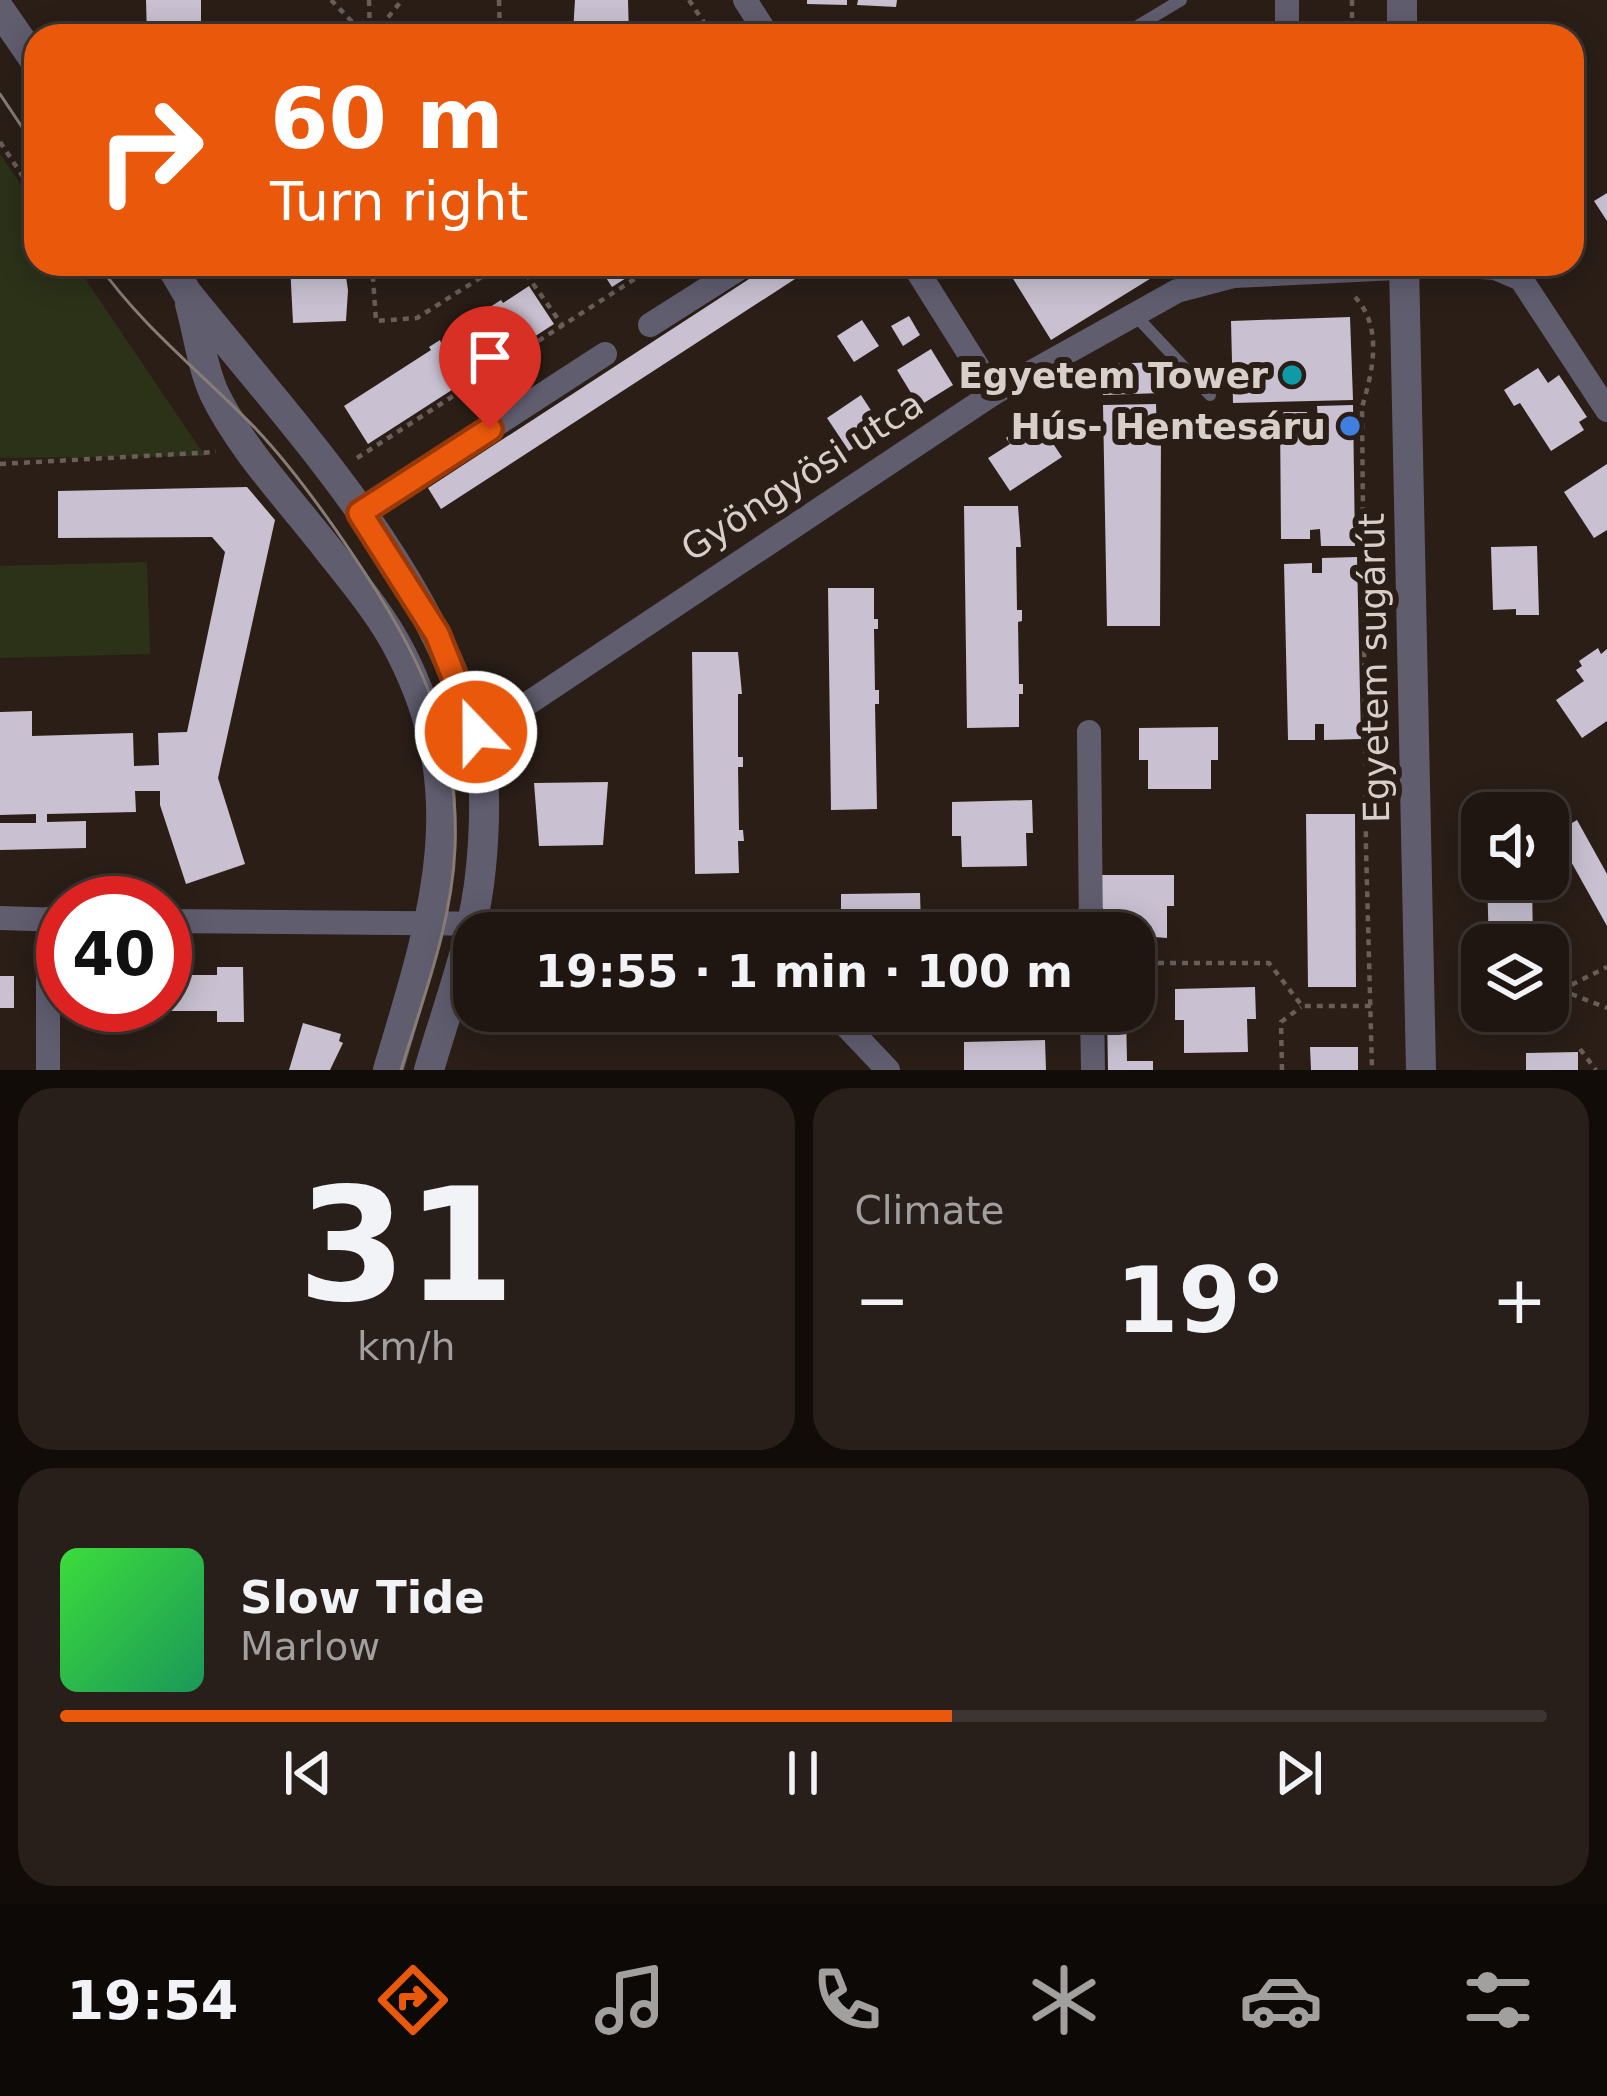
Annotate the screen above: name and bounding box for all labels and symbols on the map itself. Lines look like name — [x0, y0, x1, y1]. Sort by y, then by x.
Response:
pin — [439, 306, 541, 429]
place label: Egyetem Tower — [958, 355, 1268, 396]
marker: Egyetem Tower — [1279, 362, 1305, 388]
street label: Gyöngyösi utca — [674, 383, 930, 569]
place label: Hús- Hentesáru — [1010, 406, 1326, 447]
marker: Hús- Hentesáru — [1337, 413, 1363, 439]
street label: Egyetem sugárút — [1351, 513, 1397, 823]
position arrow — [413, 669, 539, 795]
speed limit sign: 40 — [36, 876, 192, 1032]

